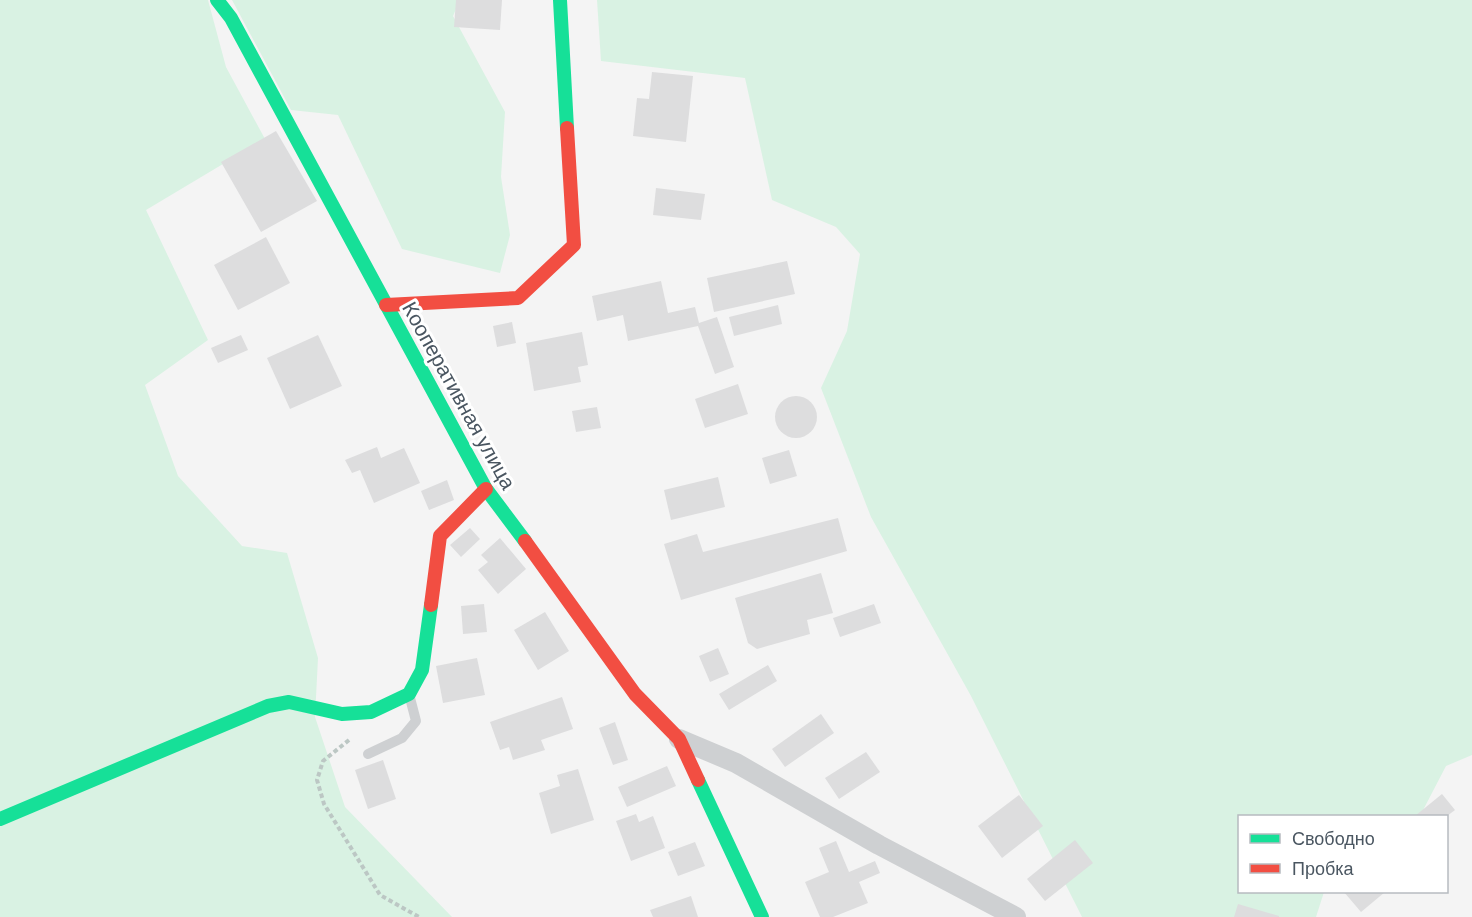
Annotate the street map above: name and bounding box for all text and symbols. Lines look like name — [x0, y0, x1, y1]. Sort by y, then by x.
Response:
street label: Кооперативная улица — [398, 297, 522, 493]
legend — [1238, 815, 1448, 893]
text: Свободно — [1292, 827, 1375, 849]
text: Пробка — [1292, 857, 1355, 879]

